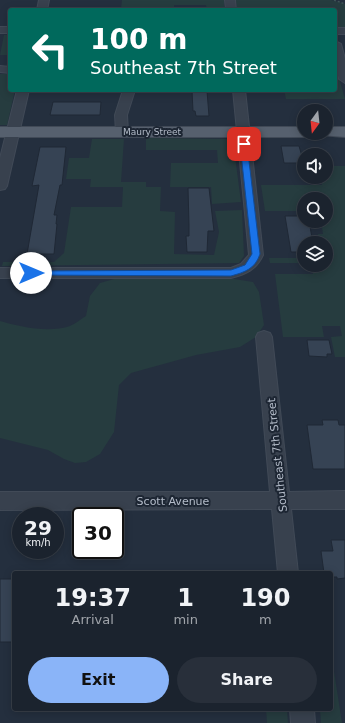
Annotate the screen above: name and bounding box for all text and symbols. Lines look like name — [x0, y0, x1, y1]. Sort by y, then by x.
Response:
text: 100 m — [90, 23, 187, 56]
icon: left — [24, 24, 76, 76]
text: Southeast 7th Street — [90, 57, 277, 78]
north arrow — [297, 104, 333, 140]
map controls — [297, 104, 333, 272]
street label: Maury Street — [123, 127, 182, 137]
pin — [227, 127, 261, 161]
icon: arrive — [233, 133, 255, 155]
button: sound — [297, 148, 333, 184]
button: search — [297, 192, 333, 228]
button: layers — [297, 236, 333, 272]
position arrow — [10, 252, 52, 294]
street label: Southeast 7th Street — [265, 397, 290, 512]
street label: Scott Avenue — [137, 495, 210, 508]
speed limit sign: 30 — [72, 507, 124, 559]
text: 29 — [24, 516, 52, 540]
text: km/h — [25, 537, 51, 548]
text: 19:37 — [54, 584, 131, 612]
text: 1 — [177, 584, 194, 612]
text: 190 — [240, 584, 290, 612]
text: Arrival — [72, 612, 114, 627]
text: min — [173, 612, 198, 627]
text: m — [259, 612, 272, 627]
button: Exit — [28, 657, 169, 703]
button: Share — [177, 657, 317, 703]

